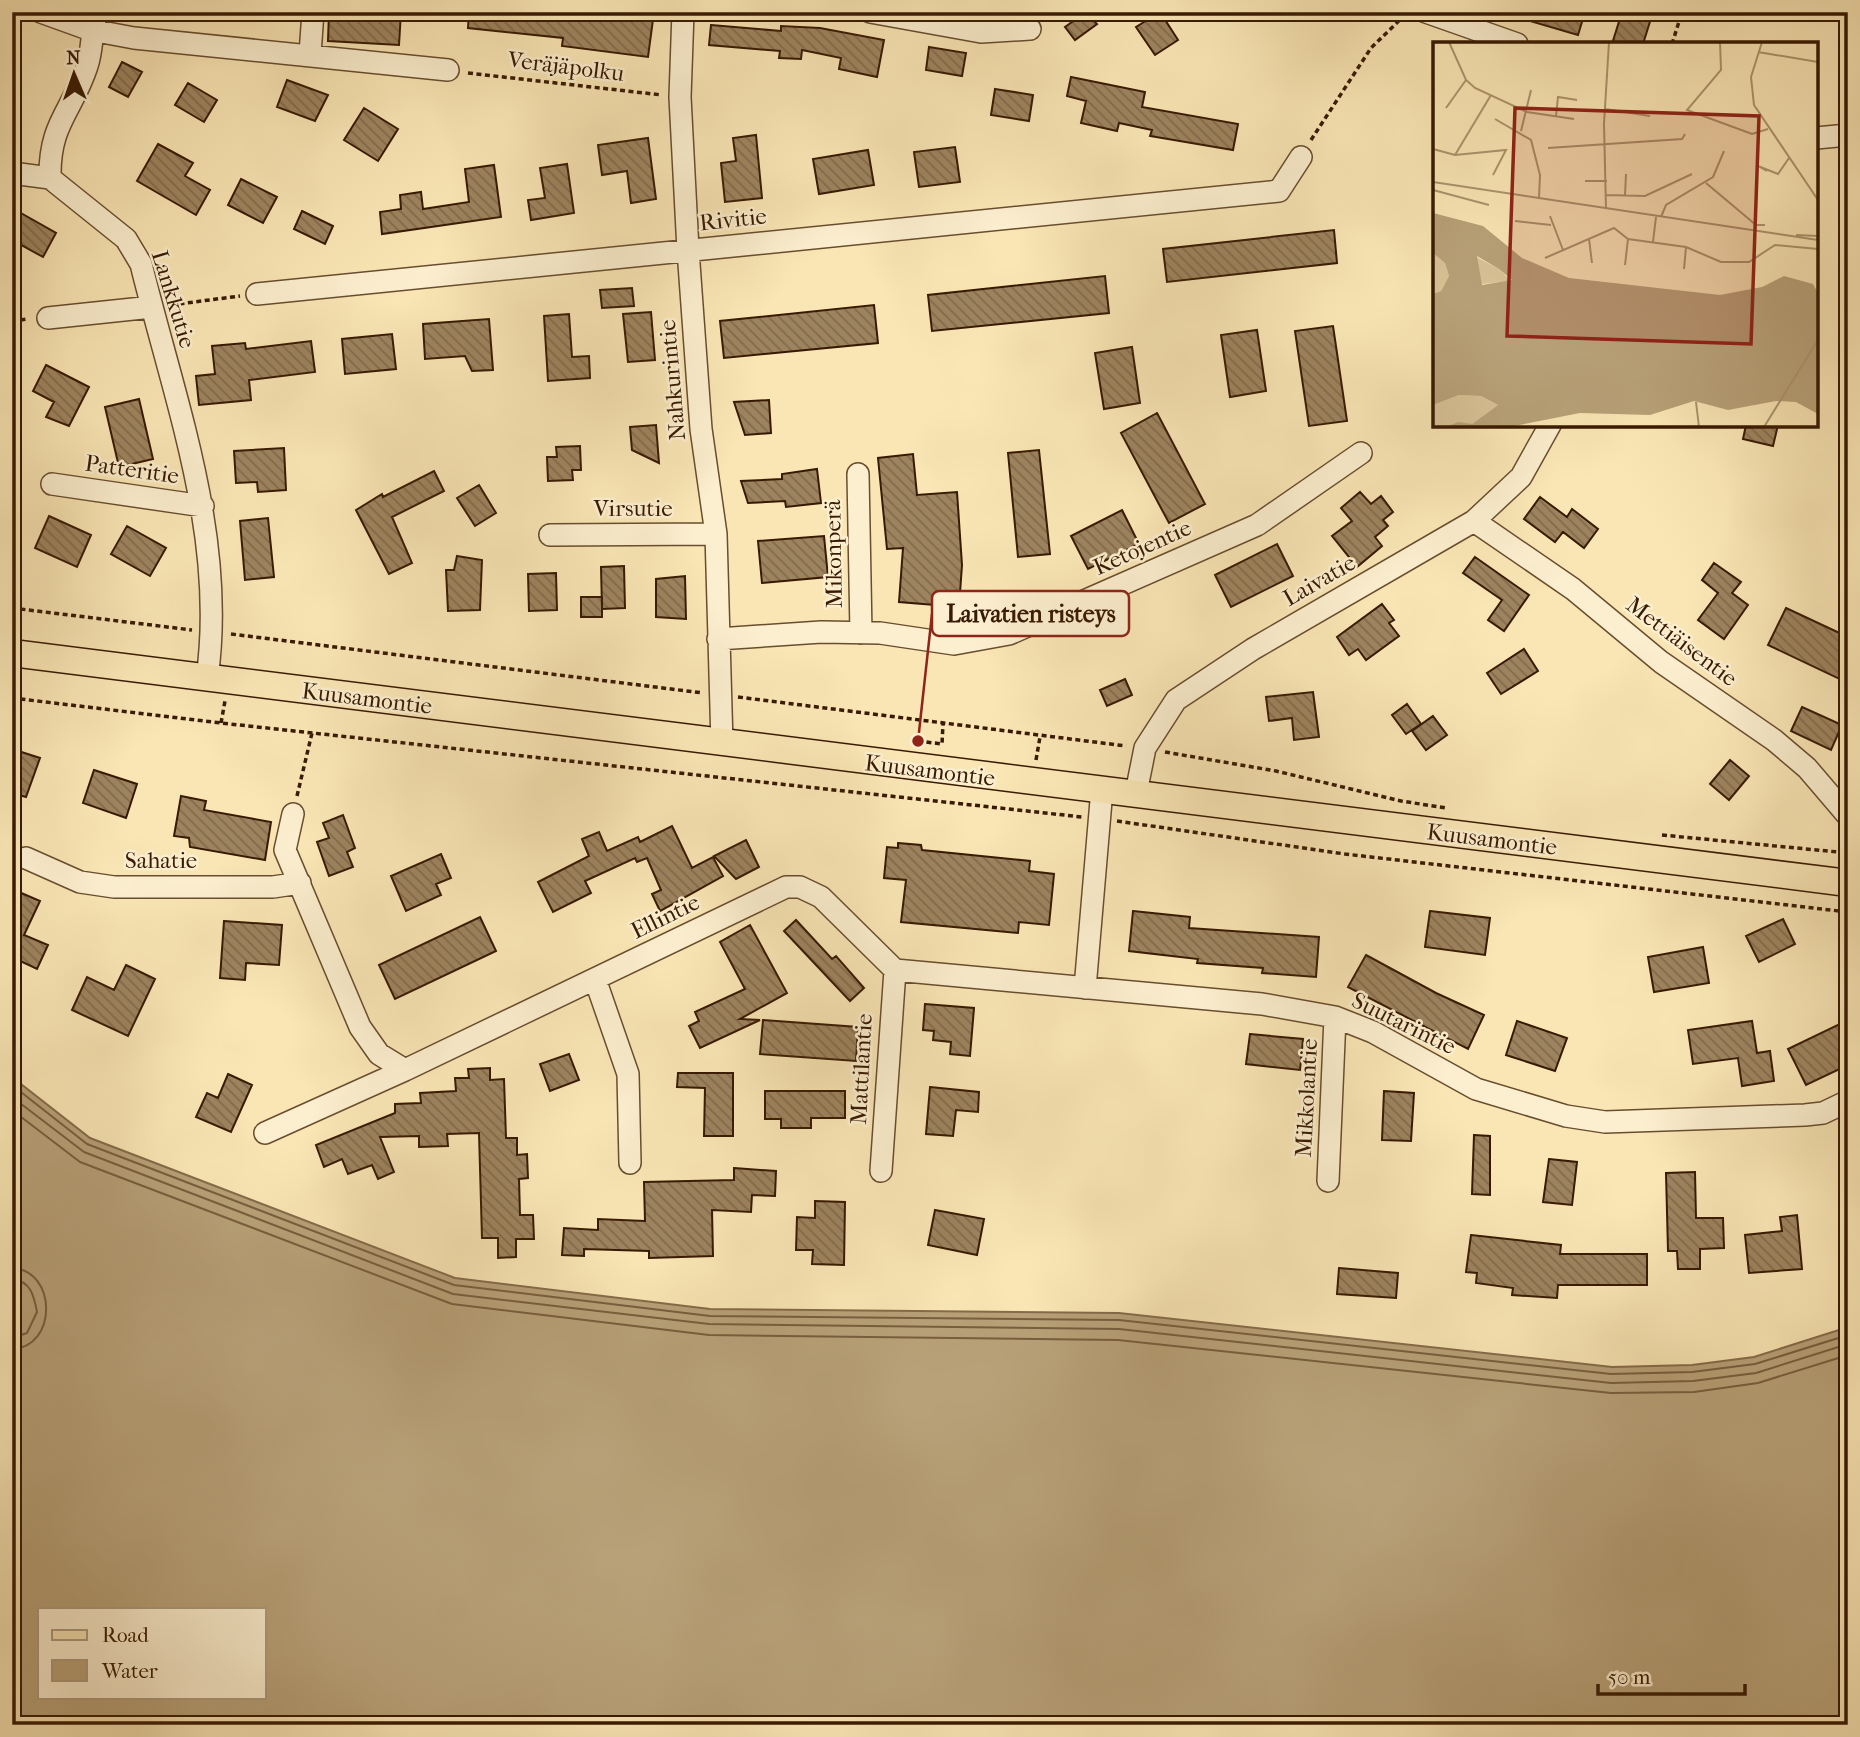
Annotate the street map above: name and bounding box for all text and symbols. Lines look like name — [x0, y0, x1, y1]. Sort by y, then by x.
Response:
north arrow — [38, 38, 108, 108]
inset map — [1433, 42, 1818, 427]
street label: Veräjäpolku — [505, 46, 626, 87]
text: N — [66, 47, 82, 69]
street label: Rivitie — [698, 203, 768, 236]
street label: Lankkutie — [146, 247, 201, 351]
street label: Nahkurintie — [654, 318, 691, 442]
street label: Patteritie — [83, 450, 181, 489]
street label: Virsutie — [592, 495, 673, 522]
street label: Mikonperä — [819, 499, 848, 608]
street label: Ketojentie — [1089, 514, 1195, 581]
street label: Laivatie — [1278, 549, 1360, 612]
callout: Laivatien risteys — [932, 591, 1129, 636]
street label: Mettiäisentie — [1621, 591, 1743, 692]
text: Laivatien risteys — [946, 600, 1116, 628]
street label: Kuusamontie — [300, 677, 434, 720]
street label: Kuusamontie — [863, 749, 997, 792]
street label: Kuusamontie — [1425, 818, 1559, 861]
street label: Sahatie — [125, 847, 197, 874]
street label: Ellintie — [627, 888, 704, 945]
street label: Suutarintie — [1347, 987, 1460, 1060]
street label: Mattilantie — [845, 1013, 878, 1125]
street label: Mikkolantie — [1290, 1038, 1323, 1158]
legend — [38, 1608, 266, 1698]
text: Road — [102, 1623, 149, 1647]
scale bar — [1598, 1653, 1744, 1697]
text: Water — [101, 1659, 158, 1683]
text: 50 m — [1608, 1665, 1651, 1689]

